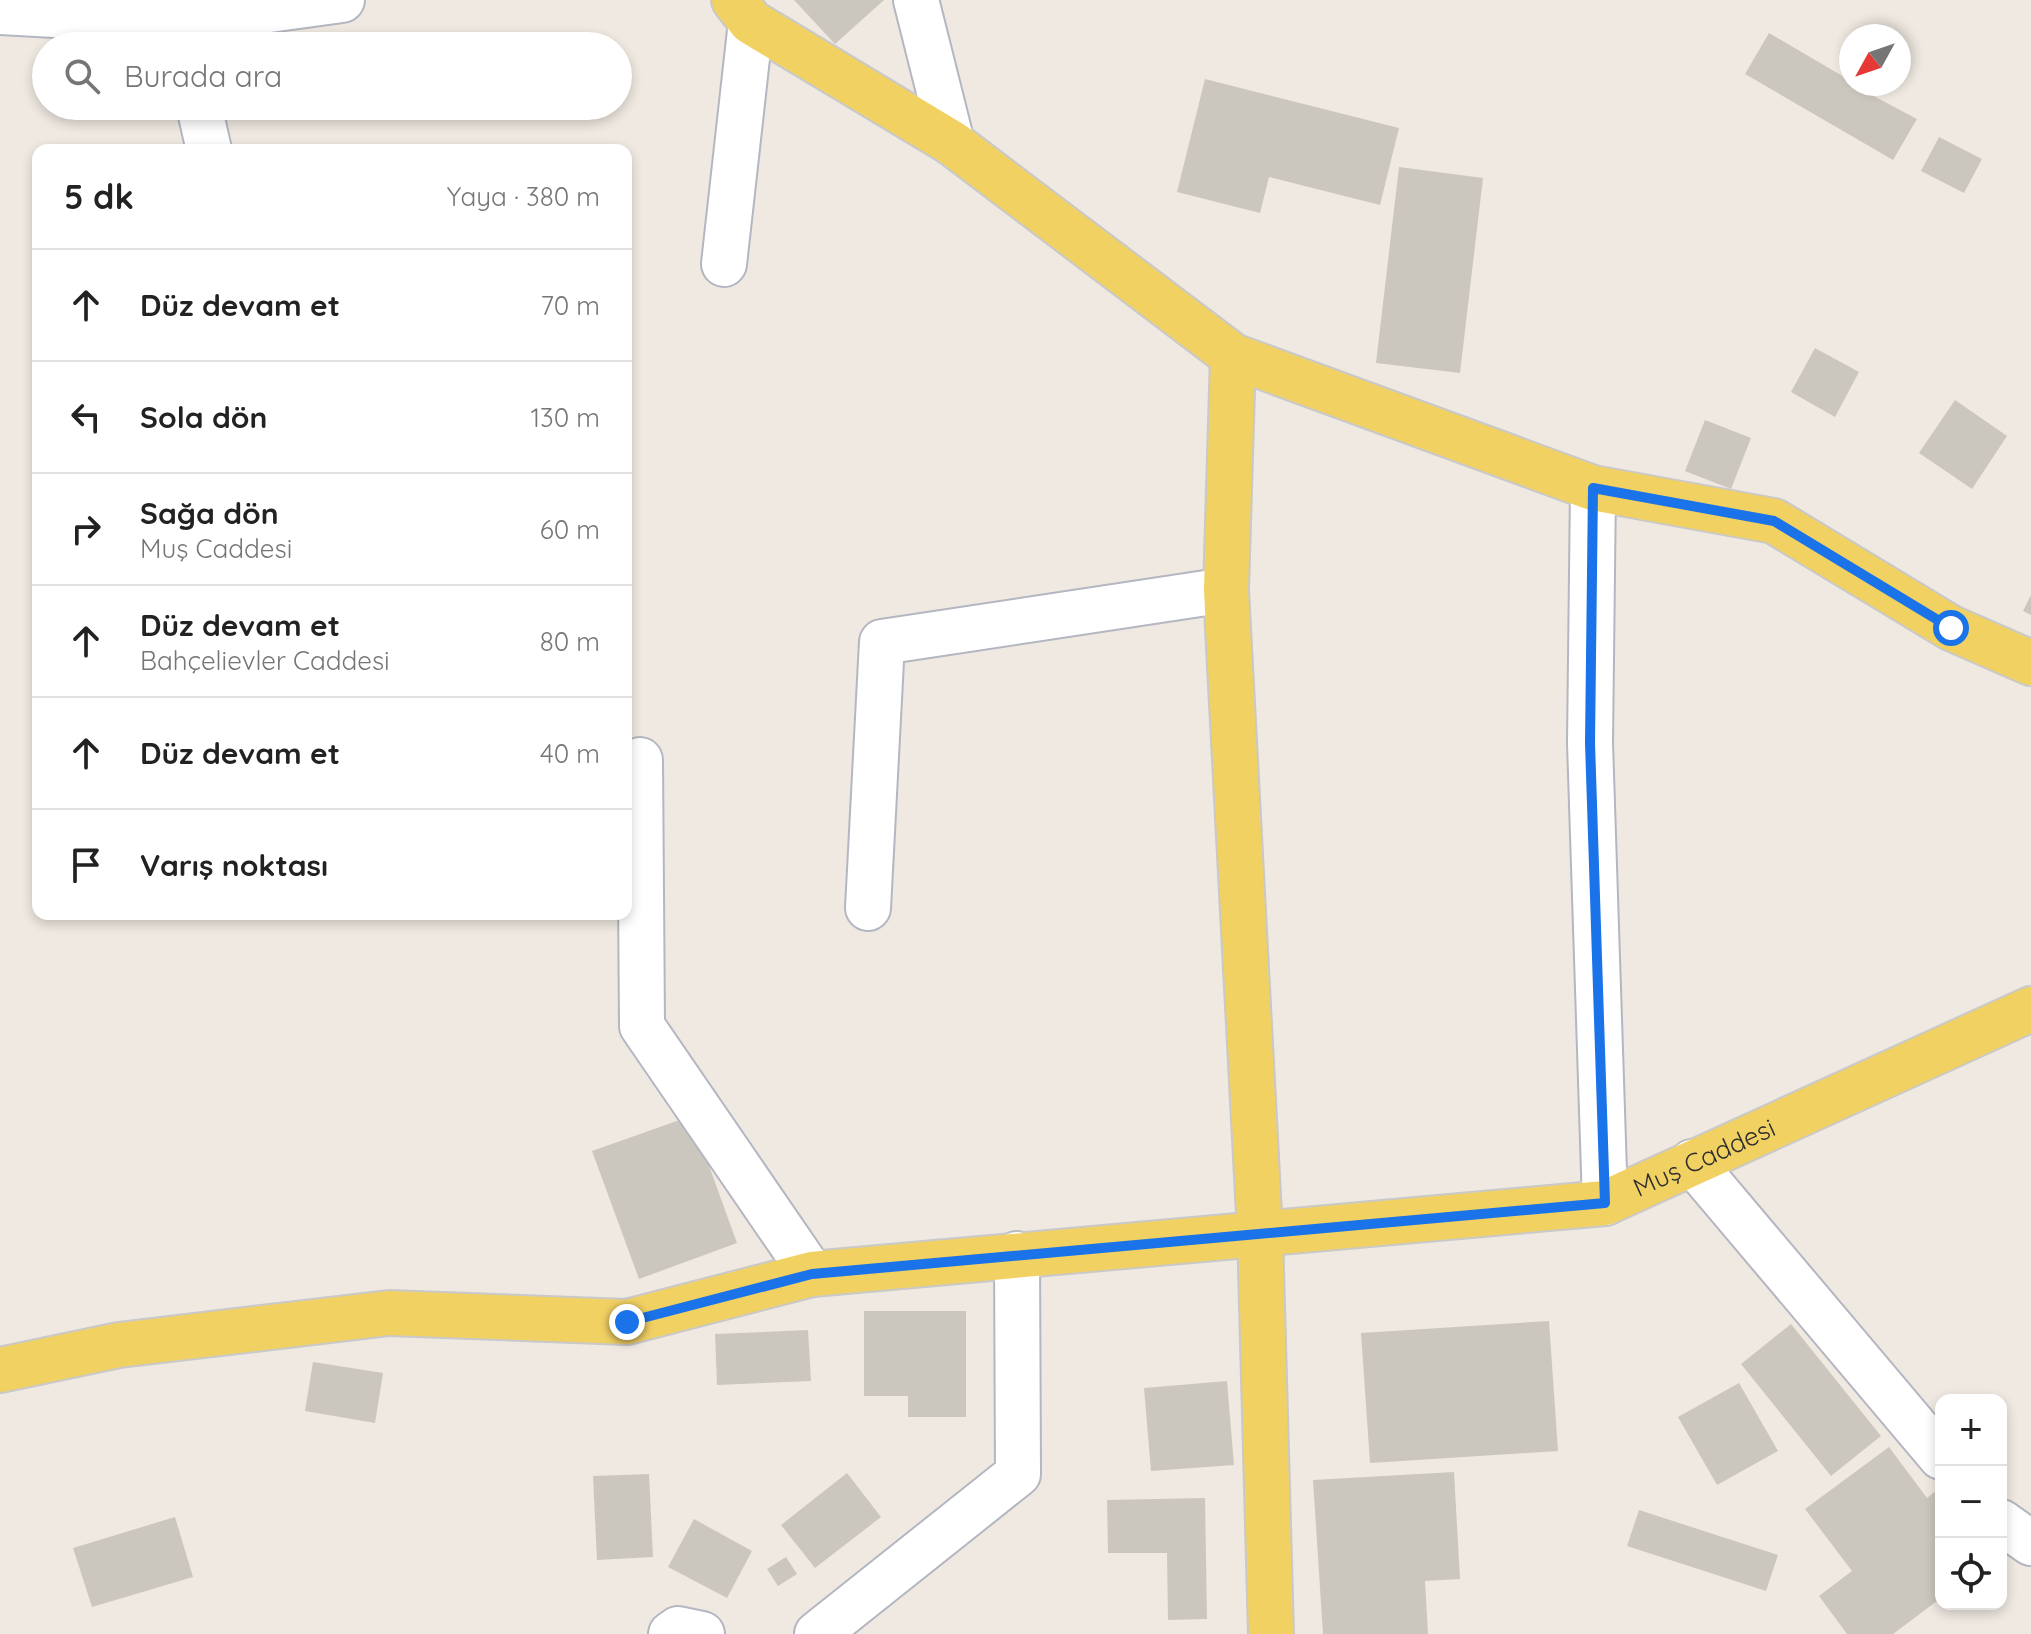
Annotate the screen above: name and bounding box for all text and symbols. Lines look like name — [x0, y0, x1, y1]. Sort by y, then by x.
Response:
north arrow — [1839, 24, 1911, 96]
search box — [32, 32, 632, 120]
icon: search — [60, 54, 104, 98]
text: Burada ara — [124, 57, 282, 95]
text: 5 dk — [64, 175, 134, 218]
text: Yaya · 380 m — [447, 180, 600, 213]
icon: ahead — [64, 283, 108, 327]
text: Düz devam et — [140, 286, 340, 324]
text: 70 m — [540, 289, 600, 322]
icon: left — [64, 395, 108, 439]
text: Sola dön — [140, 398, 267, 436]
text: 130 m — [530, 401, 600, 434]
text: Sağa dön — [140, 494, 279, 532]
icon: right — [64, 507, 108, 551]
text: 60 m — [540, 513, 600, 546]
text: Muş Caddesi — [140, 532, 292, 565]
text: Düz devam et — [140, 606, 340, 644]
route start — [1933, 610, 1969, 646]
icon: ahead — [64, 619, 108, 663]
text: 80 m — [540, 625, 600, 658]
text: Bahçelievler Caddesi — [140, 644, 390, 677]
icon: ahead — [64, 731, 108, 775]
text: Düz devam et — [140, 734, 340, 772]
text: 40 m — [540, 737, 600, 770]
icon: arrive — [64, 843, 108, 887]
text: Varış noktası — [140, 846, 328, 884]
street label: Muş Caddesi — [1628, 1111, 1780, 1204]
route end — [609, 1304, 645, 1340]
map controls — [1935, 1394, 2007, 1610]
button: + — [1935, 1394, 2007, 1466]
button: − — [1935, 1466, 2007, 1538]
button: locate — [1935, 1538, 2007, 1610]

